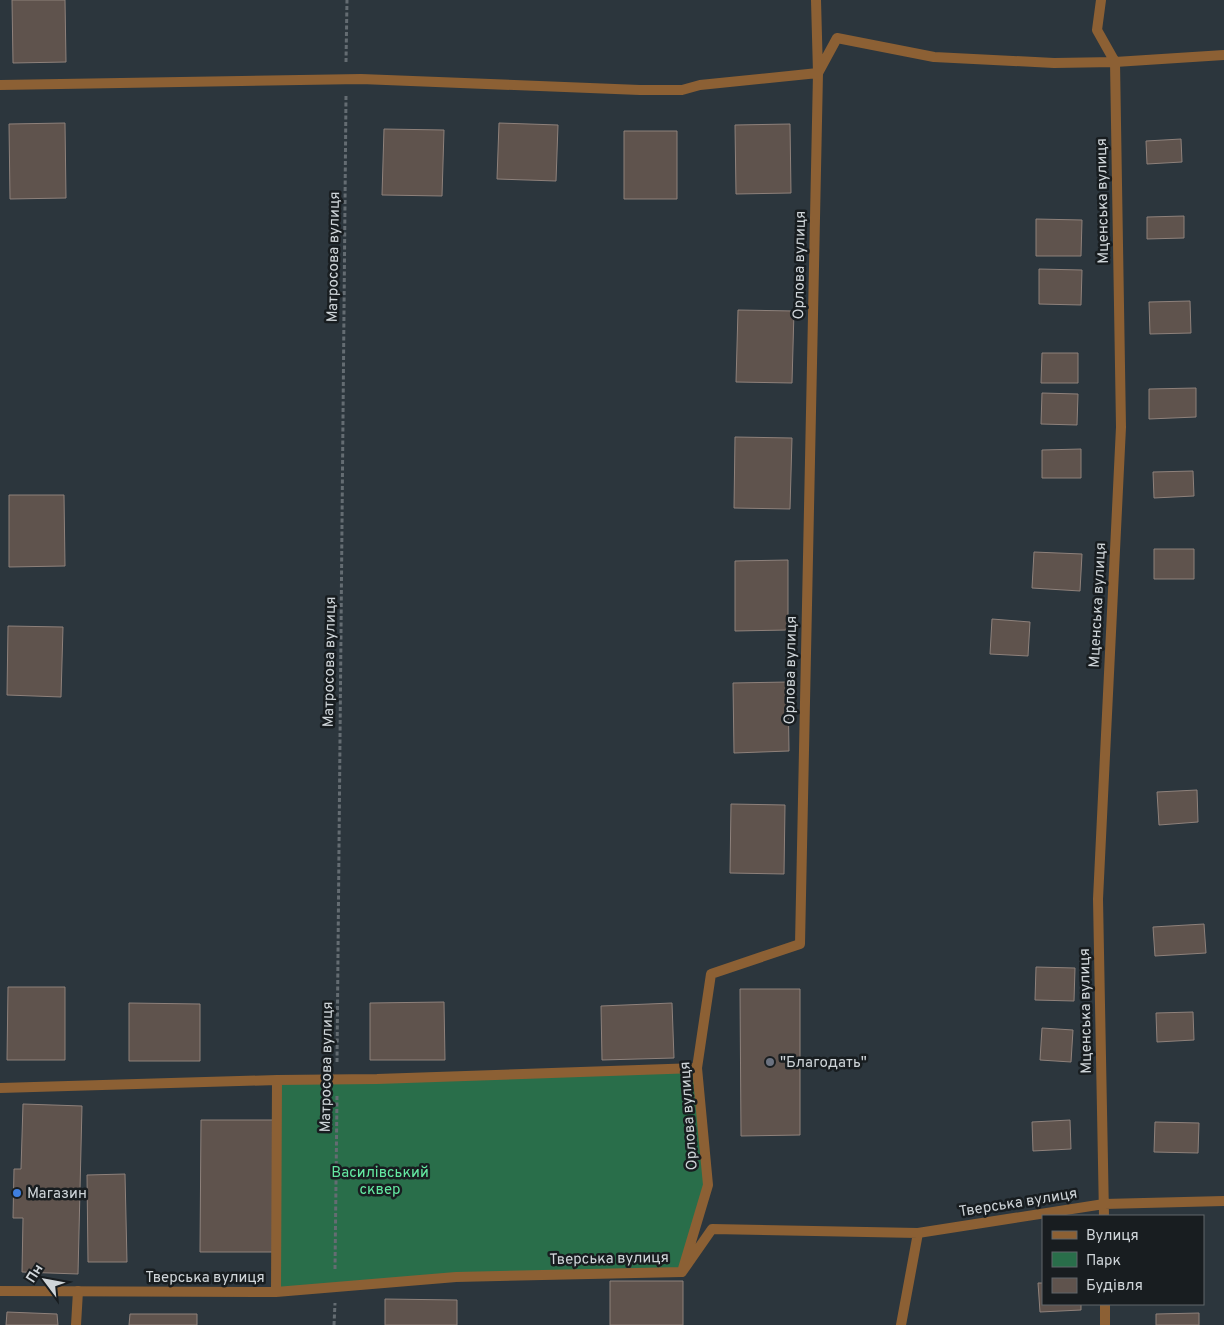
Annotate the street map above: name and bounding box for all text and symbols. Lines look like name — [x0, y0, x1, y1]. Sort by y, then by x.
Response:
street label: Мценська вулиця — [1093, 138, 1114, 264]
street label: Матросова вулиця — [324, 191, 345, 323]
street label: Орлова вулиця — [790, 210, 811, 320]
street label: Мценська вулиця — [1086, 542, 1111, 668]
street label: Матросова вулиця — [320, 596, 341, 728]
street label: Орлова вулиця — [781, 615, 802, 725]
street label: Мценська вулиця — [1076, 948, 1097, 1074]
street label: Матросова вулиця — [317, 1001, 338, 1133]
place label: "Благодать" — [780, 1054, 867, 1073]
marker: "Благодать" — [764, 1056, 776, 1068]
street label: Орлова вулиця — [676, 1061, 703, 1171]
park label: Василівський сквер — [331, 1164, 429, 1200]
place label: Магазин — [27, 1185, 87, 1204]
street label: Тверська вулиця — [958, 1185, 1079, 1222]
marker: Магазин — [11, 1187, 23, 1199]
legend — [1042, 1215, 1204, 1305]
text: Вулиця — [1086, 1227, 1139, 1246]
street label: Тверська вулиця — [549, 1249, 669, 1270]
text: Парк — [1086, 1252, 1121, 1271]
north arrow — [20, 1255, 70, 1305]
text: Пн — [23, 1261, 47, 1286]
street label: Тверська вулиця — [145, 1269, 265, 1288]
text: Будівля — [1086, 1277, 1143, 1296]

